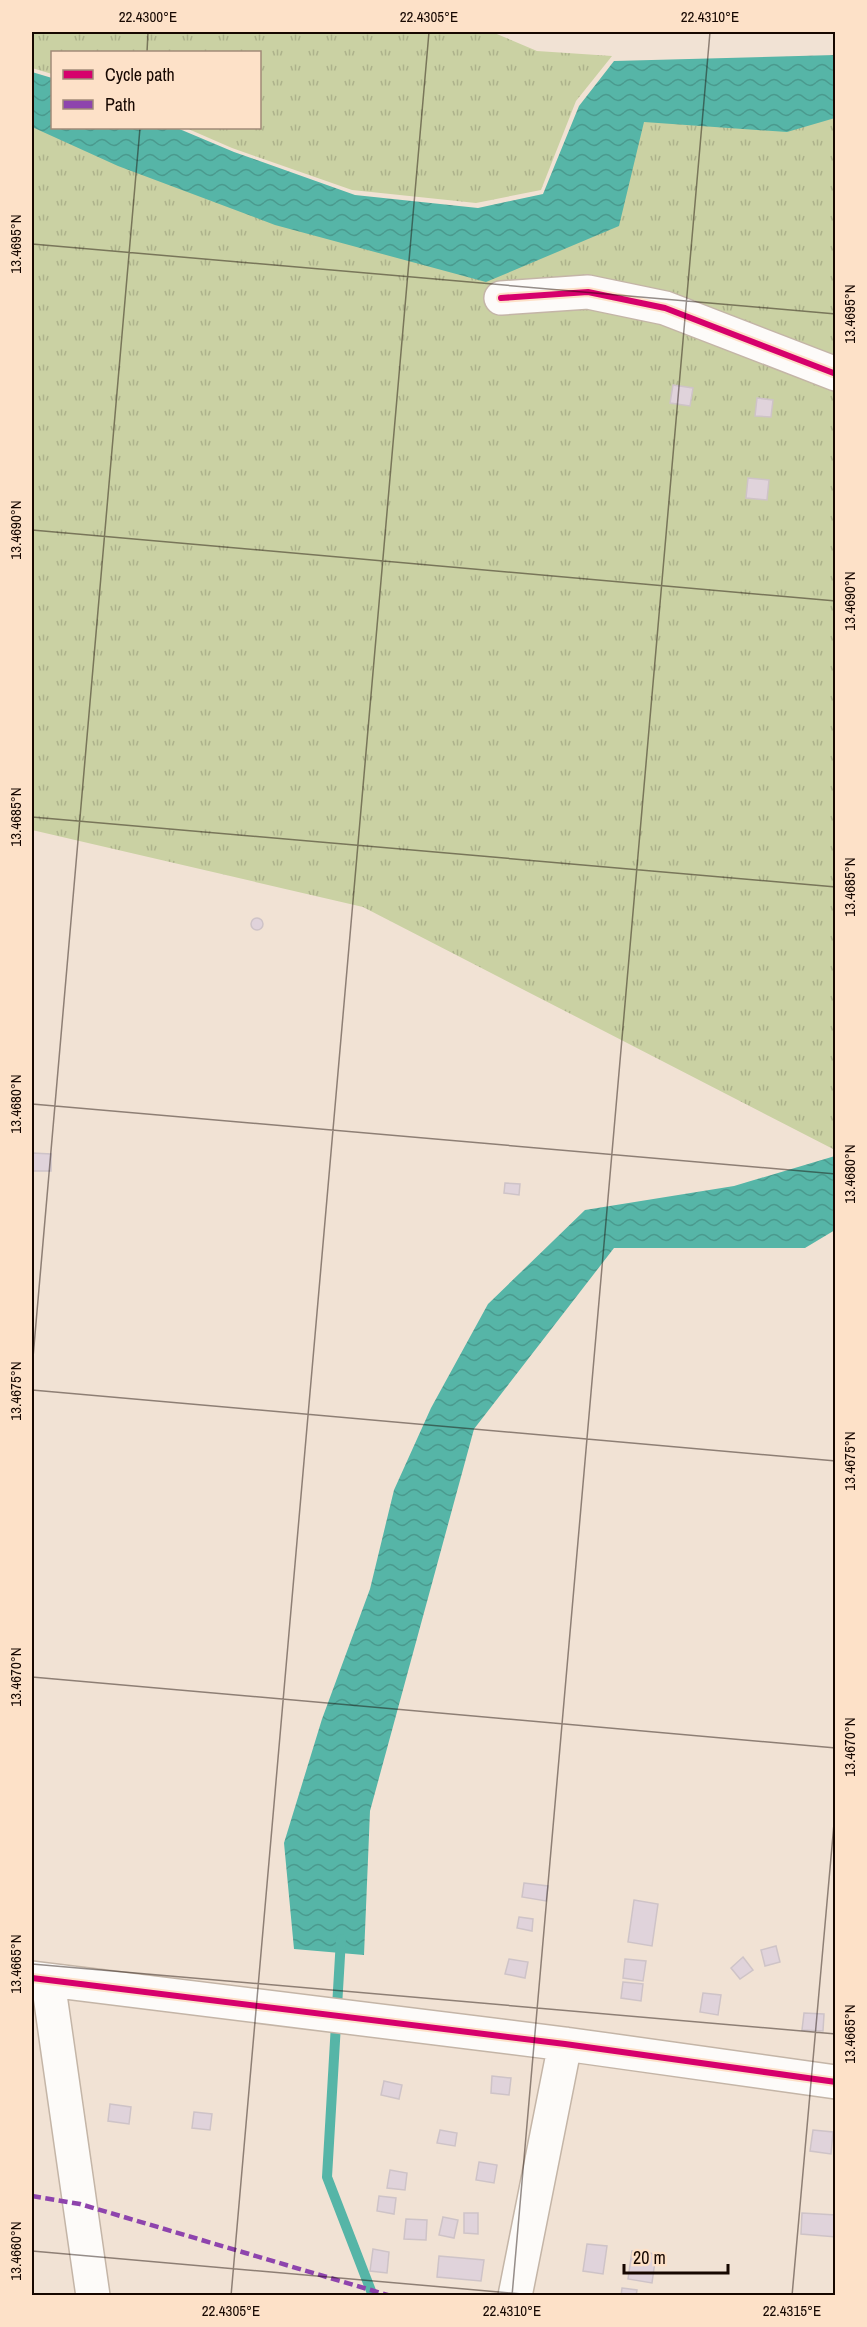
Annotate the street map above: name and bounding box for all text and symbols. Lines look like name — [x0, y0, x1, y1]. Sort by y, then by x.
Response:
text: 22.4300°E — [119, 6, 177, 27]
text: 22.4305°E — [400, 6, 458, 27]
text: 22.4310°E — [681, 6, 739, 27]
legend — [51, 51, 261, 129]
text: Cycle path — [105, 62, 175, 87]
text: Path — [105, 92, 135, 117]
text: 13.4695°N — [5, 214, 26, 274]
text: 13.4695°N — [839, 284, 860, 344]
text: 13.4690°N — [5, 500, 26, 560]
text: 13.4690°N — [839, 571, 860, 631]
text: 13.4685°N — [5, 787, 26, 847]
text: 13.4685°N — [839, 857, 860, 917]
text: 13.4680°N — [5, 1074, 26, 1134]
text: 13.4680°N — [839, 1144, 860, 1204]
text: 13.4675°N — [5, 1361, 26, 1421]
text: 13.4675°N — [839, 1431, 860, 1491]
text: 13.4670°N — [5, 1647, 26, 1707]
text: 13.4670°N — [839, 1717, 860, 1777]
text: 13.4665°N — [5, 1934, 26, 1994]
text: 13.4665°N — [839, 2004, 860, 2064]
text: 13.4660°N — [5, 2221, 26, 2281]
scale bar — [624, 2237, 728, 2275]
text: 20 m — [633, 2245, 666, 2270]
text: 22.4305°E — [202, 2300, 260, 2321]
text: 22.4310°E — [483, 2300, 541, 2321]
text: 22.4315°E — [763, 2300, 821, 2321]

